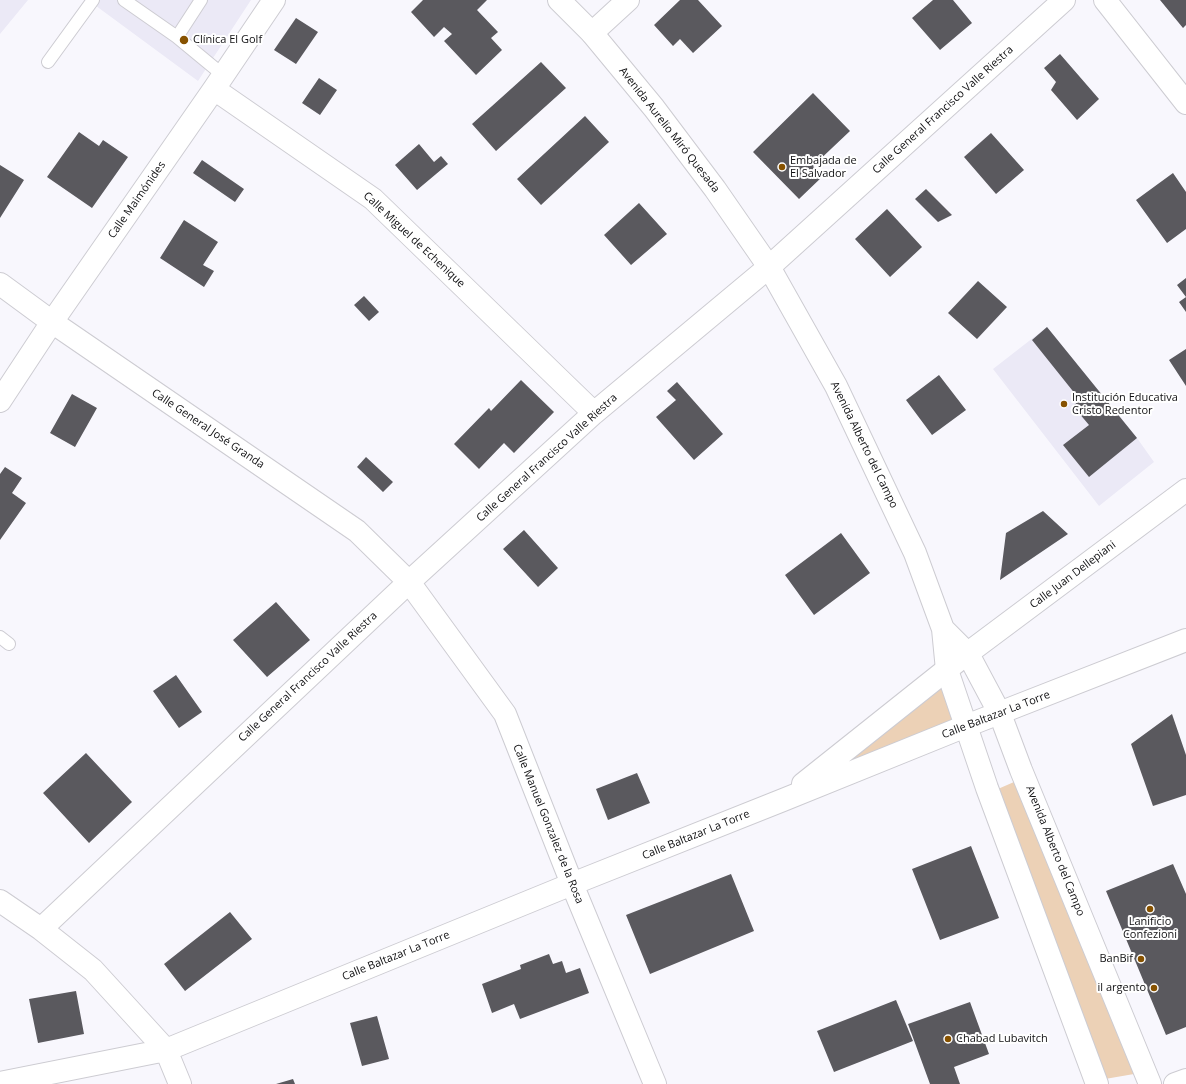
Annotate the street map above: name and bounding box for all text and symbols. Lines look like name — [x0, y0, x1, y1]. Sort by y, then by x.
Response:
place label: Clínica El Golf — [193, 33, 262, 47]
marker: Clínica El Golf — [178, 34, 190, 46]
street label: Calle General Francisco Valle Riestra — [870, 43, 1016, 177]
street label: Avenida Aurelio Miró Quesada — [616, 65, 722, 195]
place label: Embajada de El Salvador — [790, 154, 857, 180]
street label: Calle Maimónides — [106, 159, 168, 241]
marker: Embajada de El Salvador — [777, 162, 787, 172]
street label: Calle Miguel de Echenique — [360, 189, 468, 291]
street label: Avenida Alberto del Campo — [827, 379, 901, 511]
street label: Calle General José Granda — [149, 386, 267, 472]
street label: Calle General Francisco Valle Riestra — [474, 391, 620, 525]
place label: Institución Educativa Cristo Redentor — [1072, 391, 1178, 417]
marker: Institución Educativa Cristo Redentor — [1059, 399, 1069, 409]
street label: Calle Juan Dellepiani — [1027, 538, 1119, 612]
street label: Calle General Francisco Valle Riestra — [236, 609, 380, 745]
street label: Calle Baltazar La Torre — [940, 688, 1052, 742]
street label: Calle Manuel Gonzalez de la Rosa — [510, 742, 586, 906]
street label: Avenida Alberto del Campo — [1023, 784, 1087, 918]
street label: Calle Baltazar La Torre — [640, 807, 752, 863]
marker: Lanificio Confezioni — [1145, 904, 1155, 914]
place label: Lanificio Confezioni — [1123, 915, 1177, 941]
street label: Calle Baltazar La Torre — [340, 928, 452, 984]
place label: BanBif — [1099, 952, 1133, 966]
marker: BanBif — [1136, 954, 1146, 964]
place label: il argento — [1098, 981, 1146, 995]
marker: il argento — [1149, 983, 1159, 993]
place label: Chabad Lubavitch — [956, 1032, 1048, 1046]
marker: Chabad Lubavitch — [943, 1034, 953, 1044]

